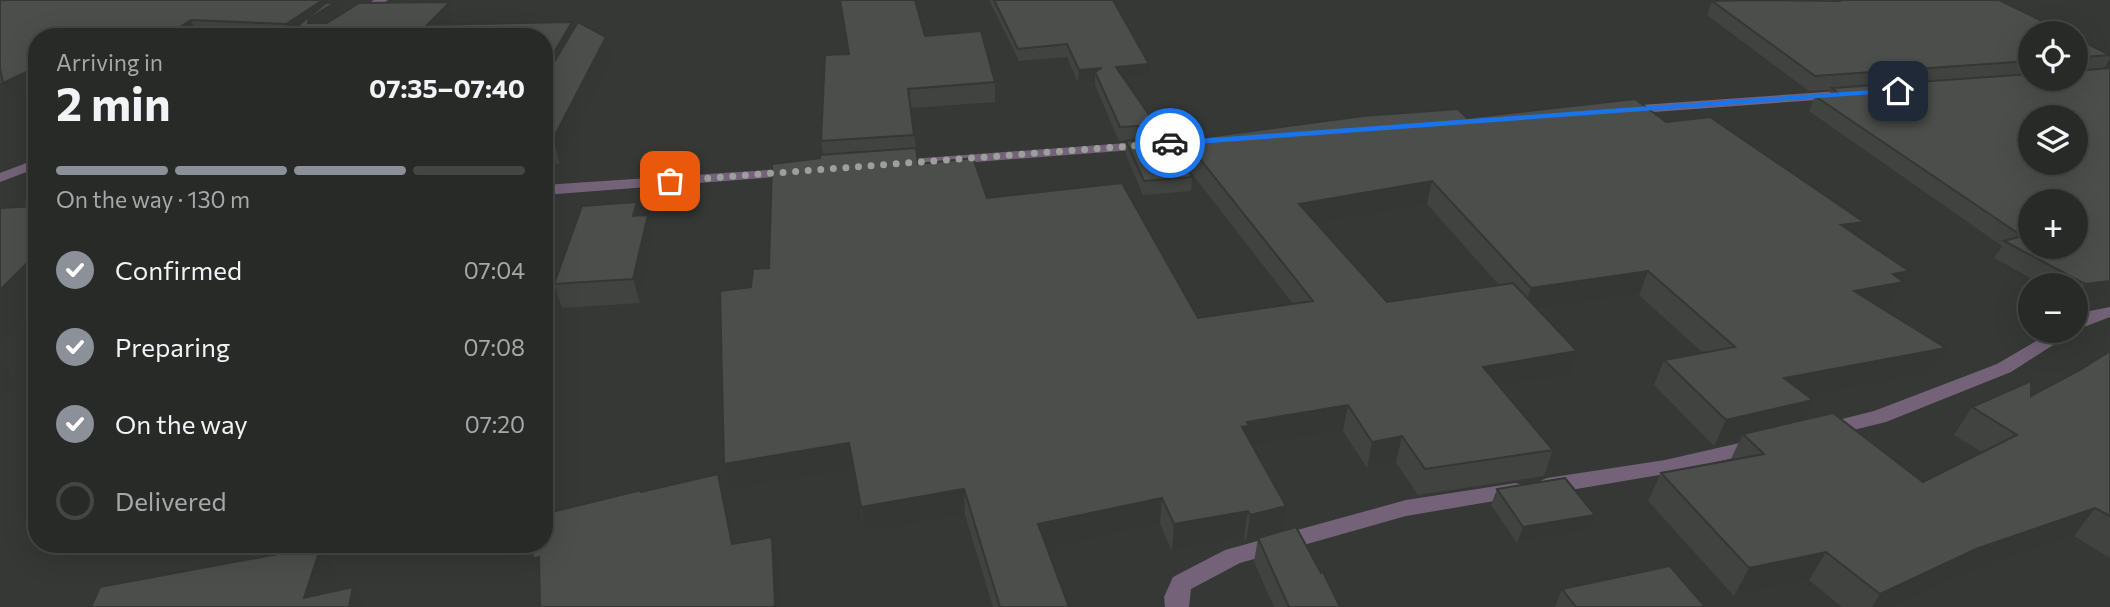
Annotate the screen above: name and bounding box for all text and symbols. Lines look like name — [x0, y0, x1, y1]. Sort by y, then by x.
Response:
map controls — [2018, 21, 2088, 343]
button: locate — [2018, 21, 2088, 91]
text: Arriving in — [56, 48, 163, 76]
pin — [1868, 61, 1928, 121]
text: 07:35–07:40 — [369, 72, 525, 103]
icon: home — [1879, 72, 1917, 110]
text: 2 min — [56, 74, 171, 130]
button: layers — [2018, 105, 2088, 175]
courier — [1135, 108, 1205, 178]
icon: car — [1151, 124, 1189, 162]
pin — [640, 151, 700, 211]
icon: bag — [651, 162, 689, 200]
text: On the way · 130 m — [56, 185, 250, 213]
button: + — [2018, 189, 2088, 259]
icon: check — [56, 251, 94, 289]
text: Confirmed — [115, 254, 242, 285]
text: 07:04 — [464, 256, 525, 284]
button: − — [2018, 273, 2088, 343]
icon: check — [56, 328, 94, 366]
text: Preparing — [115, 331, 230, 362]
text: 07:08 — [464, 333, 525, 361]
icon: check — [56, 405, 94, 443]
text: On the way — [115, 408, 248, 439]
text: 07:20 — [465, 410, 525, 438]
text: Delivered — [115, 485, 226, 516]

